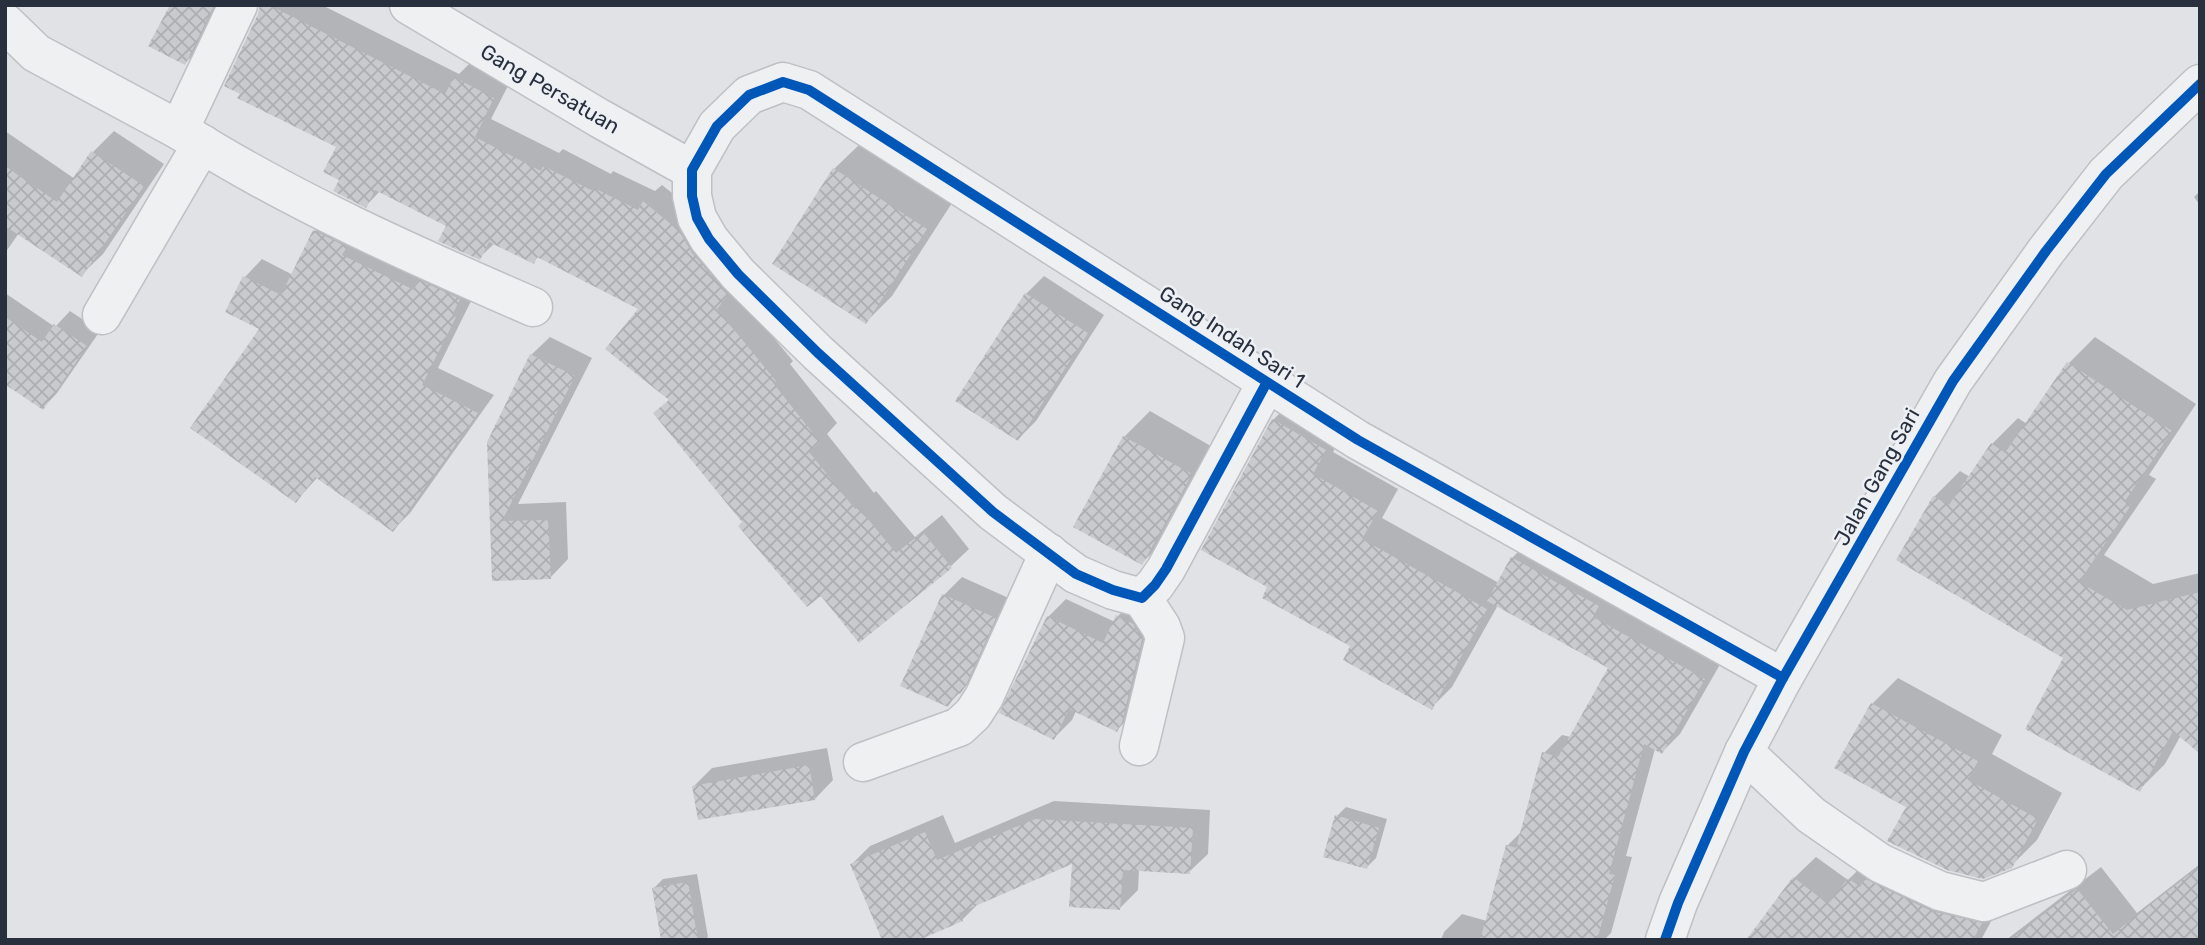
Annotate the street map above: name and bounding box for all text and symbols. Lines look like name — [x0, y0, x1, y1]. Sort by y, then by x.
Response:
street label: Gang Persatuan — [476, 39, 624, 139]
street label: Gang Indah Sari 1 — [1155, 280, 1310, 393]
street label: Jalan Gang Sari — [1828, 404, 1925, 550]

